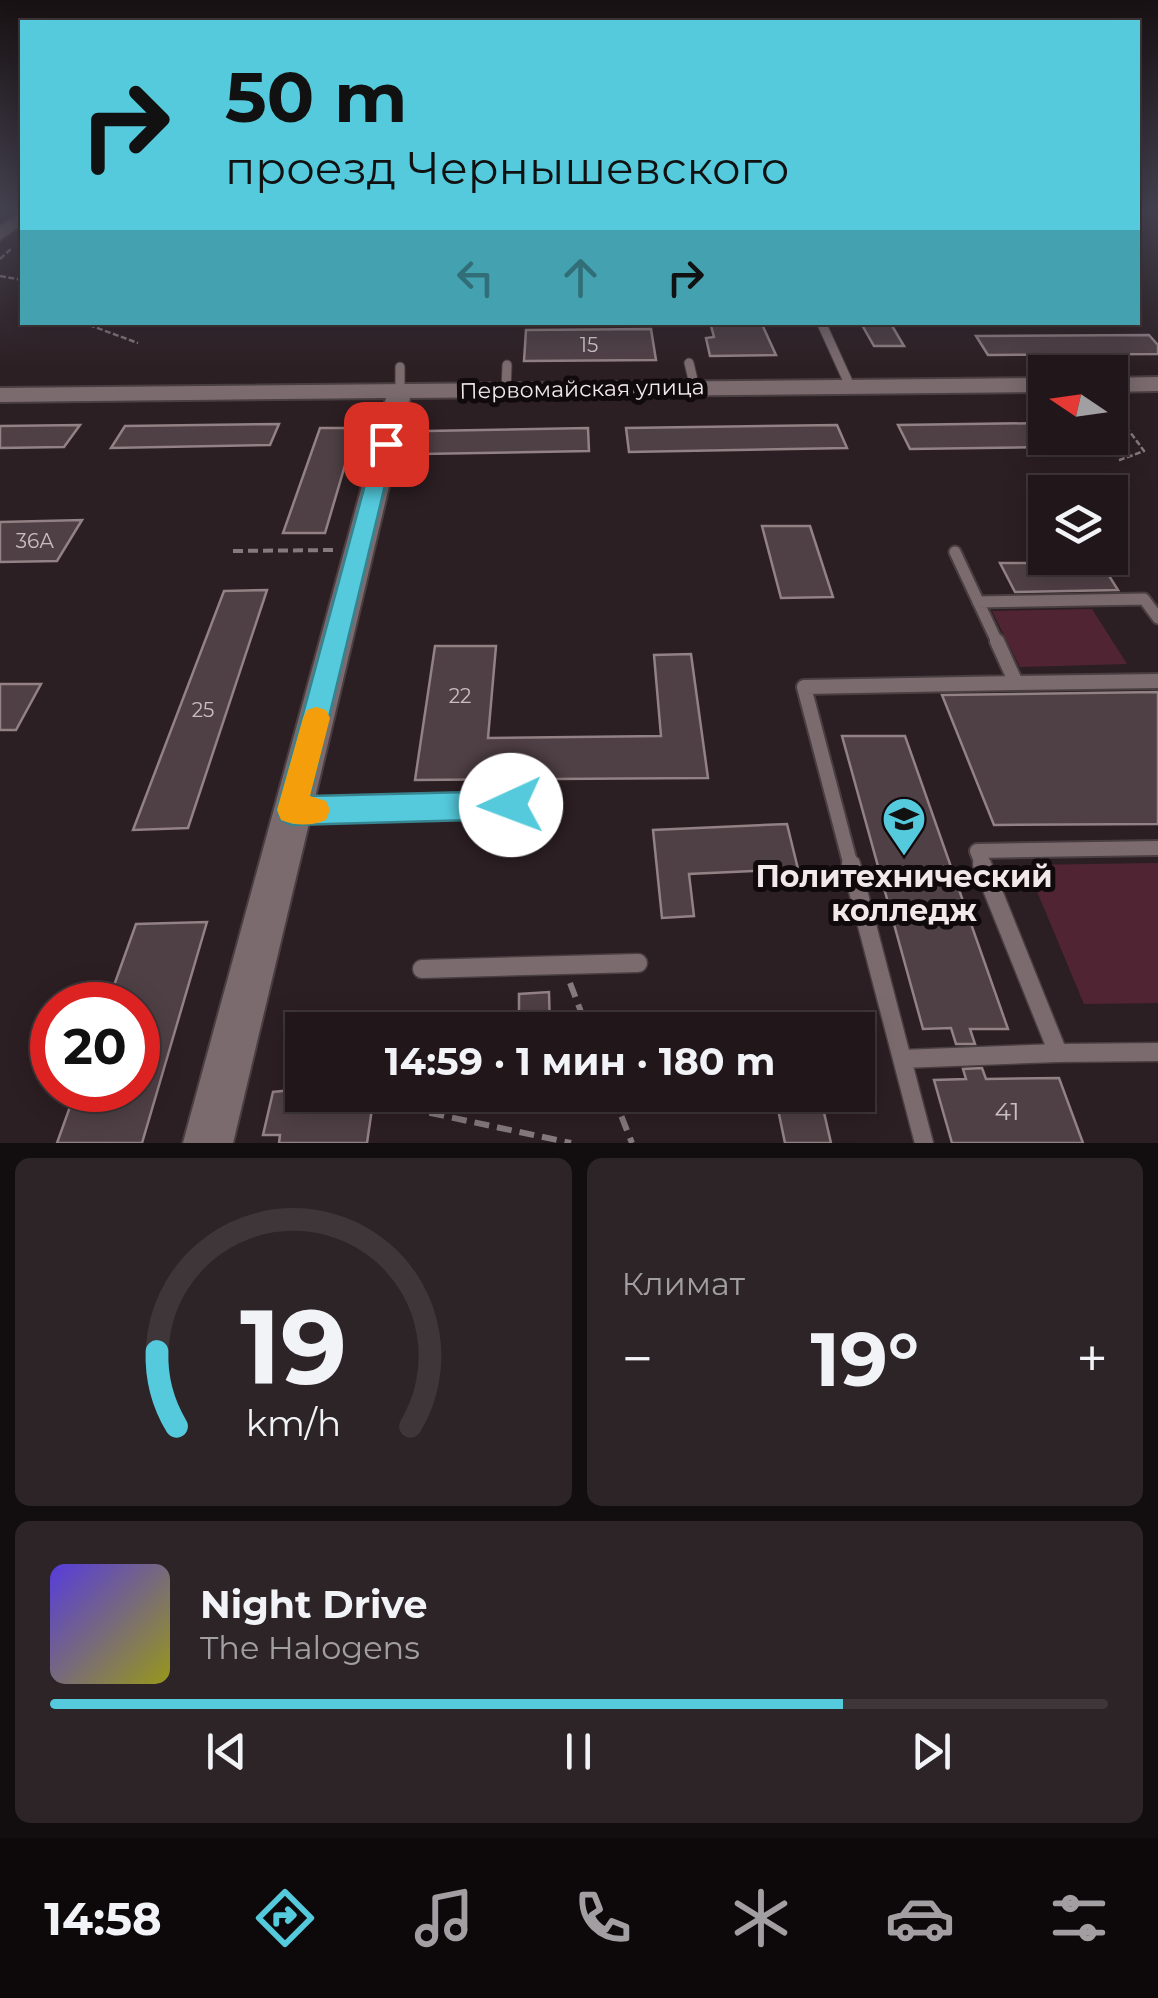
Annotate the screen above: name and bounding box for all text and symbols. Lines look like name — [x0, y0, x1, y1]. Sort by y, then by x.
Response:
text: 50 m — [225, 54, 407, 140]
icon: right — [60, 60, 190, 190]
text: проезд Чернышевского — [225, 140, 789, 195]
icon: left — [448, 250, 503, 305]
icon: ahead — [553, 250, 608, 305]
icon: right — [658, 250, 713, 305]
house number: 15 — [580, 333, 598, 357]
north arrow — [1028, 355, 1128, 455]
map controls — [1028, 355, 1128, 575]
street label: Первомайская улица — [459, 373, 705, 405]
pin — [344, 402, 429, 487]
icon: arrive — [359, 417, 414, 472]
button: layers — [1028, 475, 1128, 575]
house number: 36А — [16, 529, 54, 553]
house number: 22 — [449, 684, 471, 708]
house number: 25 — [192, 698, 214, 722]
position arrow — [459, 753, 563, 857]
school or university icon: Политехнический колледж — [881, 796, 927, 857]
place label: Политехнический колледж — [755, 858, 1053, 929]
speed limit sign: 20 — [30, 982, 160, 1112]
text: 14:59 · 1 мин · 180 m — [385, 1038, 775, 1085]
house number: 41 — [995, 1096, 1019, 1126]
text: Климат — [622, 1264, 745, 1303]
text: 19 — [240, 1283, 347, 1410]
text: 19° — [810, 1313, 919, 1405]
text: − — [622, 1325, 653, 1392]
text: + — [1076, 1325, 1108, 1392]
text: km/h — [246, 1401, 341, 1445]
text: Night Drive — [200, 1581, 427, 1628]
text: The Halogens — [200, 1628, 420, 1667]
icon: previous — [199, 1724, 254, 1779]
icon: pause — [551, 1724, 606, 1779]
icon: next — [904, 1724, 959, 1779]
icon: directions — [250, 1883, 320, 1953]
icon: music — [409, 1883, 479, 1953]
icon: phone — [568, 1883, 638, 1953]
icon: climate — [726, 1883, 796, 1953]
icon: car — [885, 1883, 955, 1953]
icon: filters — [1044, 1883, 1114, 1953]
text: 14:58 — [44, 1891, 162, 1946]

